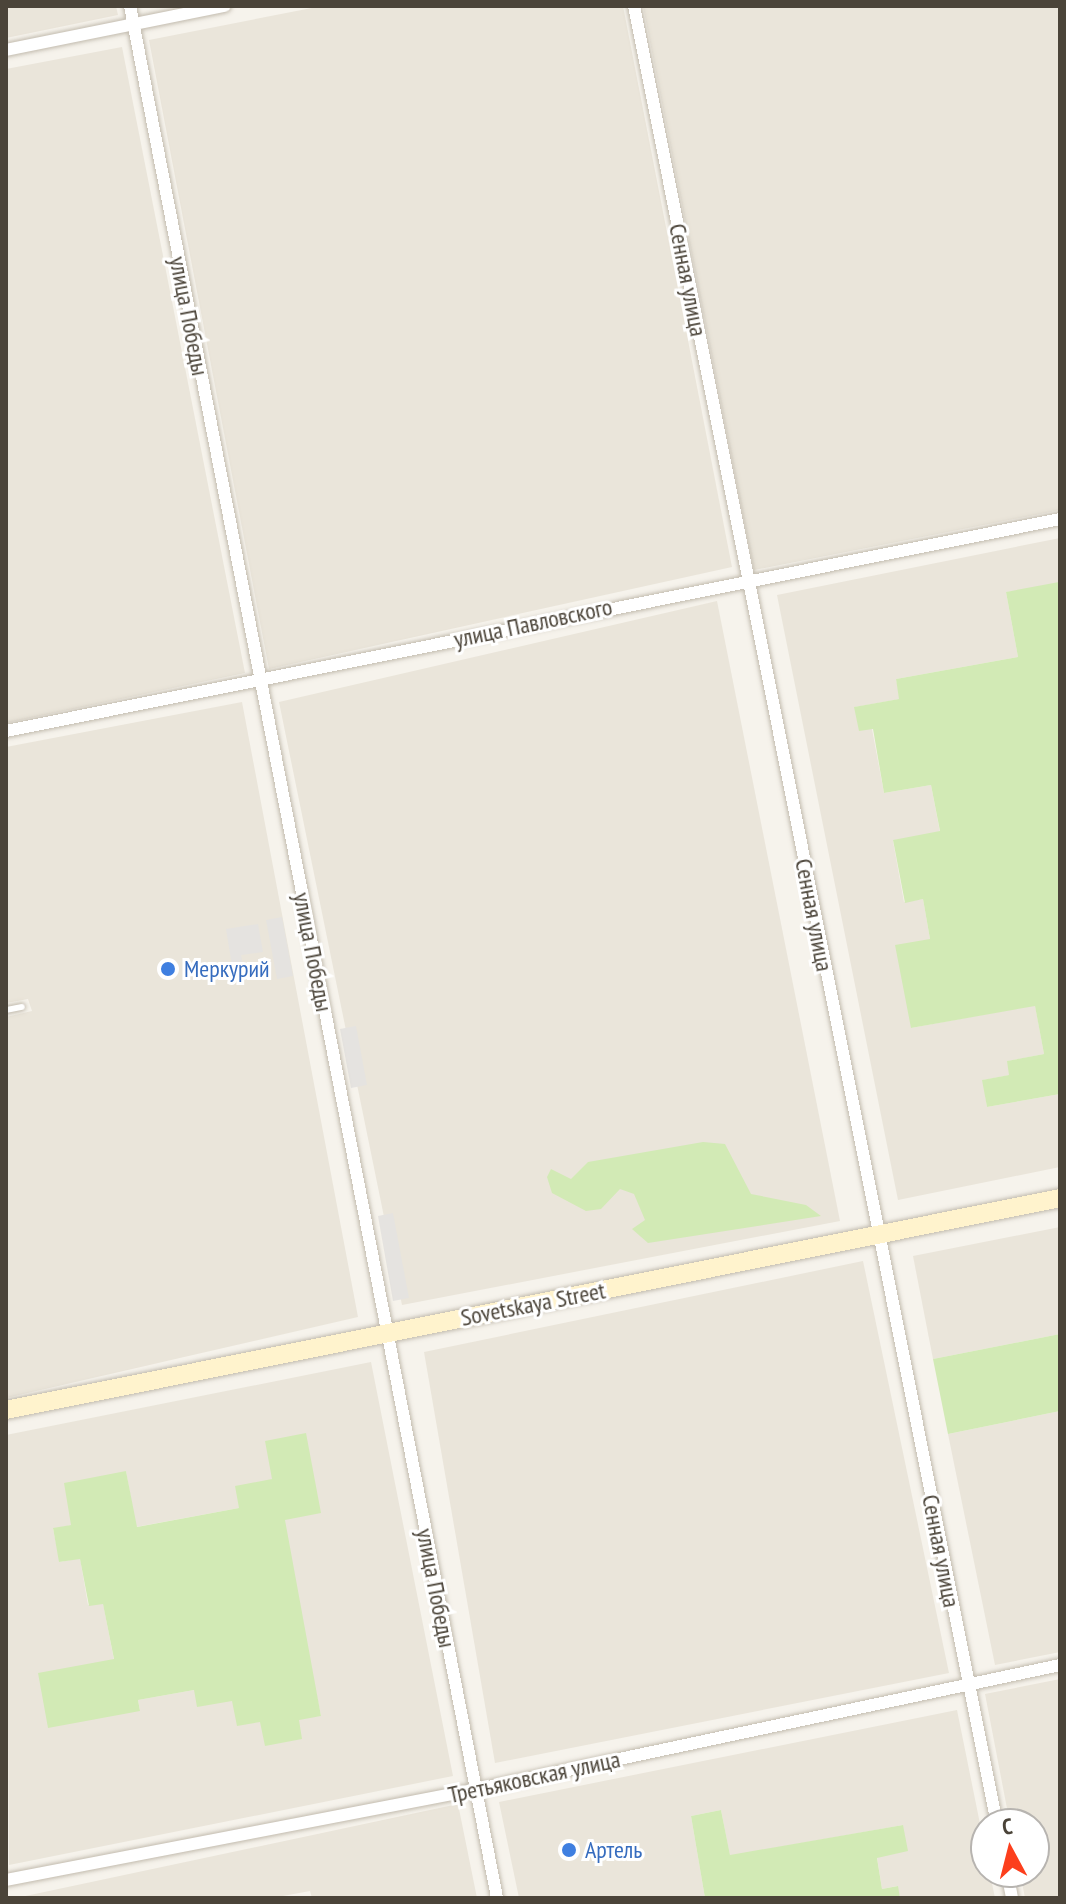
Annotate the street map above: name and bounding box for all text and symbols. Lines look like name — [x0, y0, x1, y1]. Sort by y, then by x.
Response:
street label: Сенная улица — [663, 221, 713, 339]
street label: улица Победы — [163, 254, 215, 378]
street label: улица Павловского — [451, 592, 615, 654]
street label: Сенная улица — [789, 856, 839, 974]
street label: улица Победы — [287, 890, 339, 1014]
place label: Меркурий — [184, 955, 269, 983]
marker: Меркурий — [159, 960, 177, 978]
street label: Sovetskaya Street — [458, 1276, 608, 1332]
street label: Сенная улица — [916, 1492, 966, 1610]
street label: улица Победы — [410, 1526, 462, 1650]
street label: Третьяковская улица — [445, 1745, 623, 1809]
north arrow — [970, 1808, 1050, 1888]
text: С — [1001, 1812, 1014, 1841]
place label: Артель — [585, 1836, 642, 1864]
marker: Артель — [560, 1841, 578, 1859]

